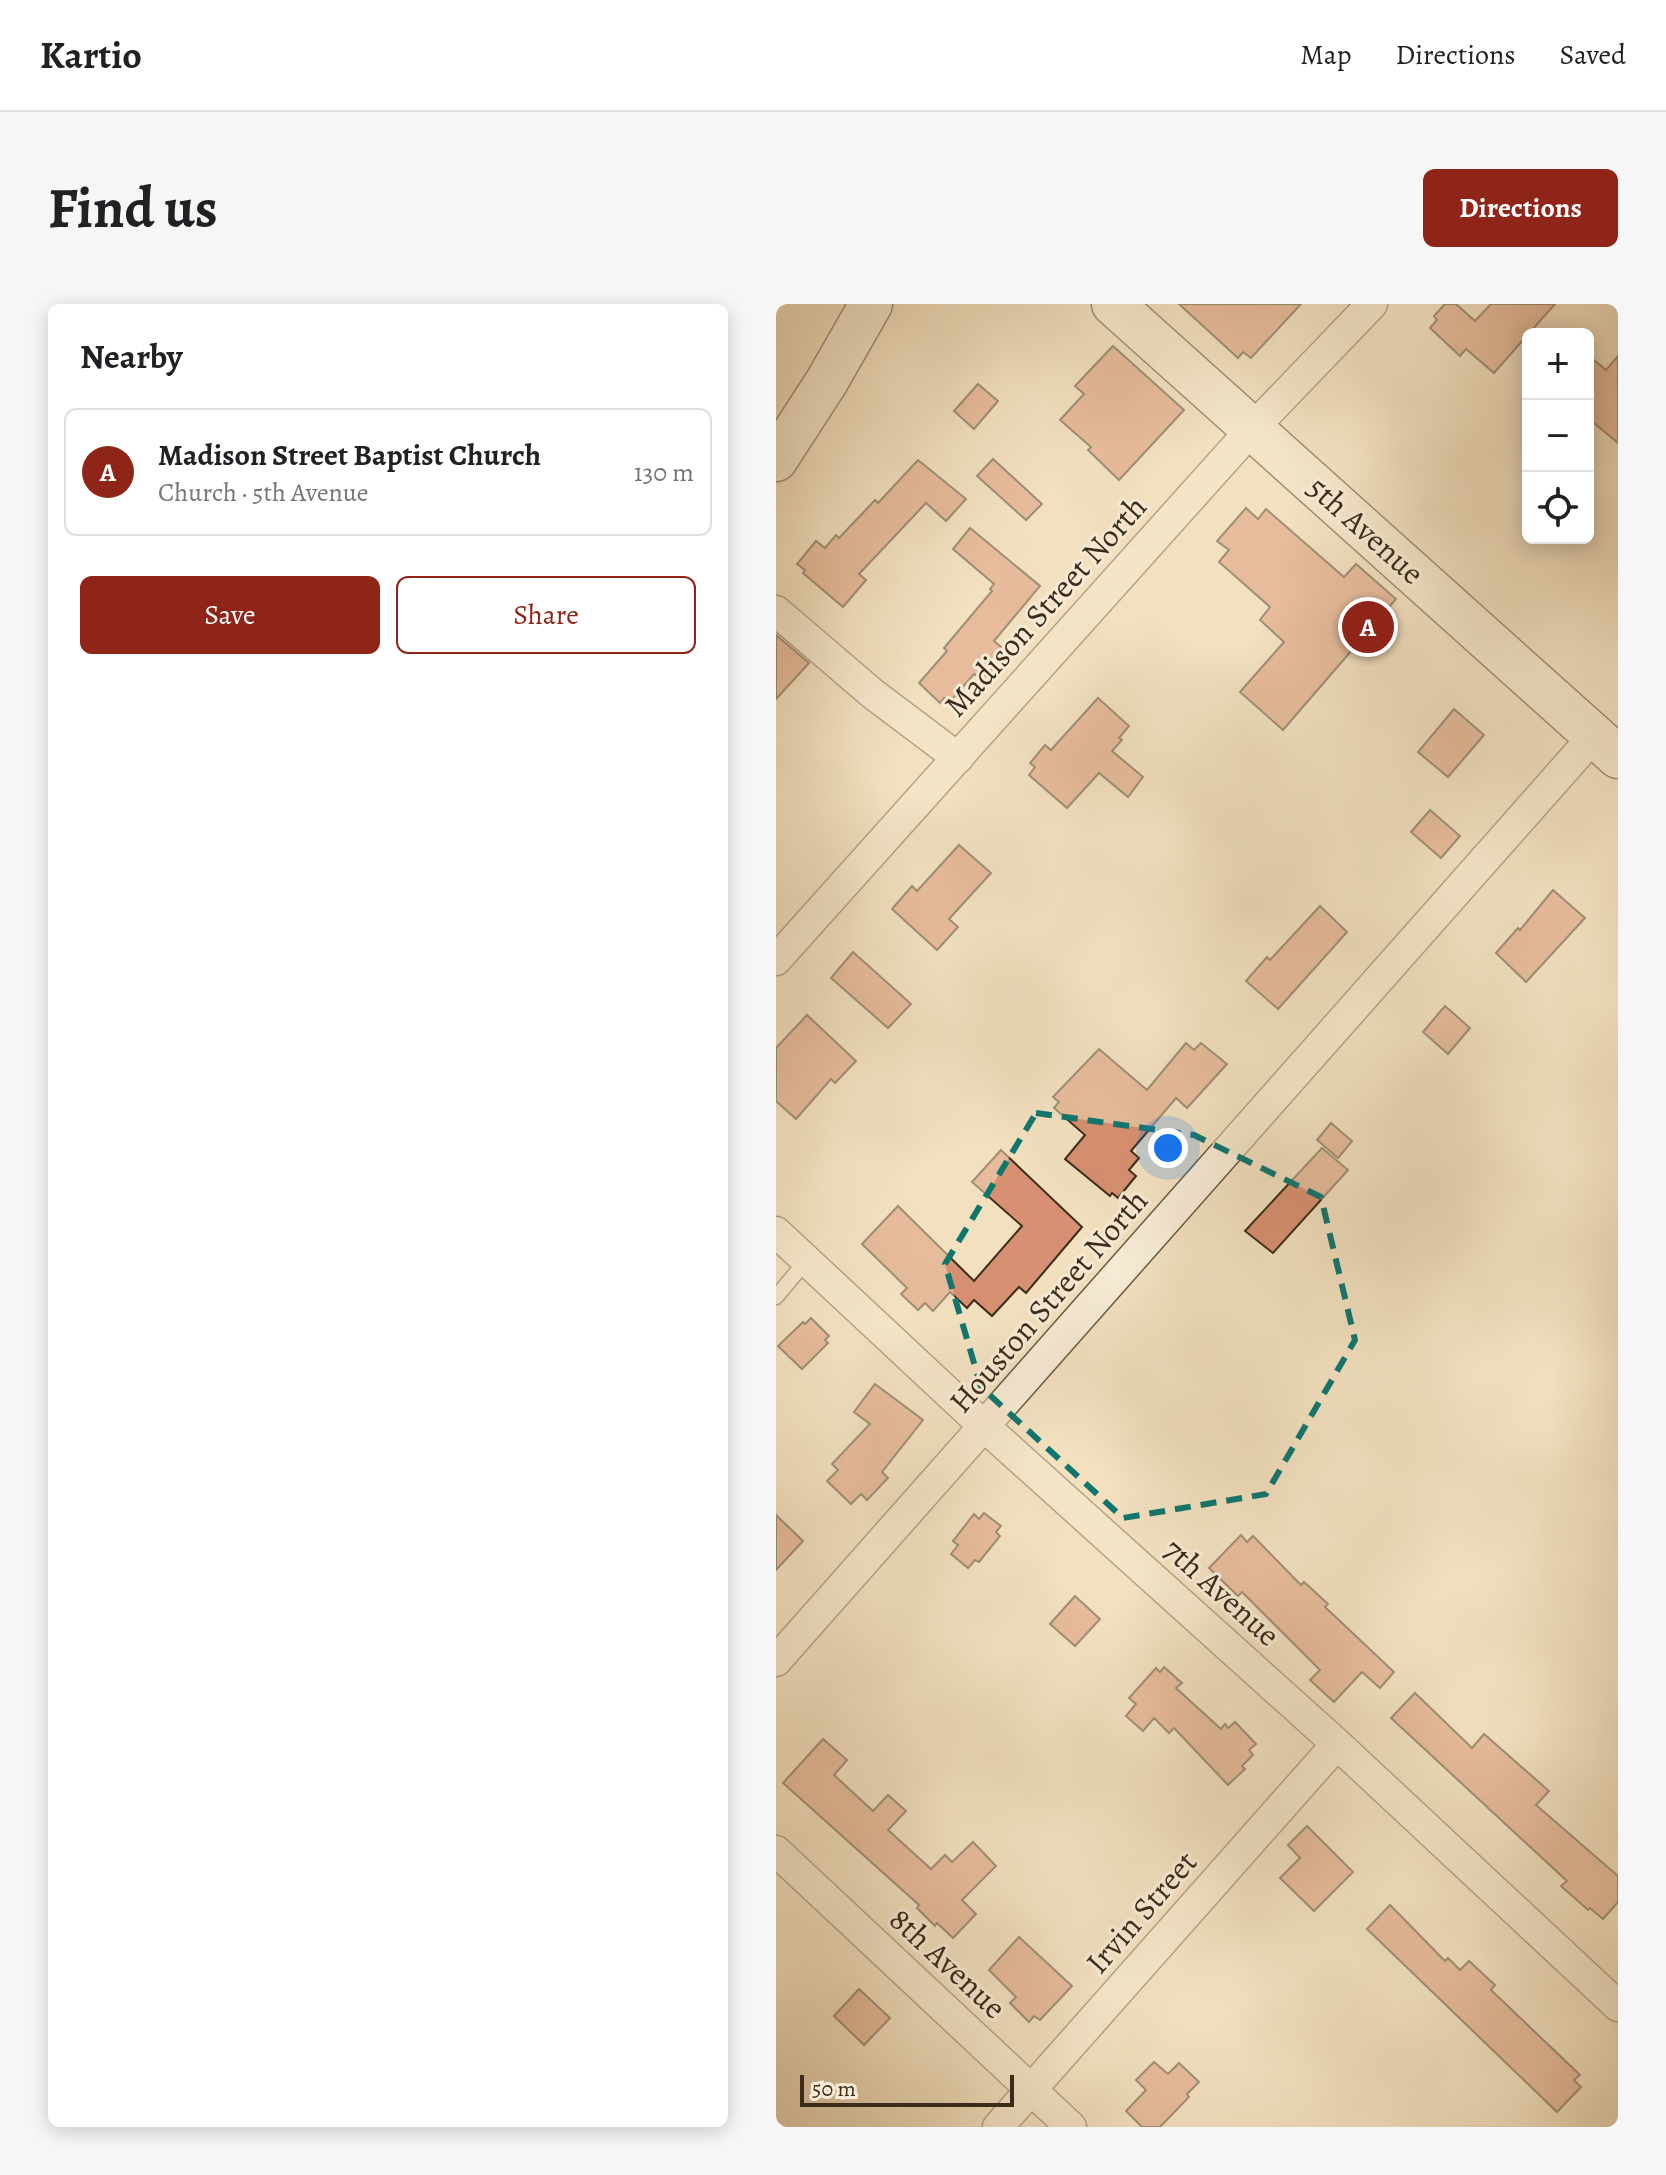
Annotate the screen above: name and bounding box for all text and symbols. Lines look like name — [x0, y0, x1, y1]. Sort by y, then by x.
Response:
text: Kartio — [40, 29, 142, 81]
text: Map — [1300, 36, 1351, 74]
text: Directions — [1395, 36, 1516, 74]
text: Saved — [1560, 36, 1626, 74]
button: Directions — [1423, 169, 1618, 247]
text: Find us — [48, 170, 218, 246]
map controls — [1522, 328, 1594, 544]
button: + — [1522, 328, 1594, 400]
text: Nearby — [80, 333, 183, 380]
button: − — [1522, 400, 1594, 472]
text: Madison Street Baptist Church — [158, 435, 541, 475]
text: A — [100, 455, 116, 490]
text: 130 m — [634, 455, 694, 490]
street label: 5th Avenue — [1298, 466, 1434, 594]
button: locate — [1522, 472, 1594, 544]
text: Church · 5th Avenue — [158, 475, 369, 510]
street label: Madison Street North — [934, 486, 1156, 726]
button: Save — [80, 576, 380, 654]
button: Share — [396, 576, 696, 654]
pin: A — [1342, 597, 1394, 657]
your location — [1148, 1128, 1188, 1168]
street label: Houston Street North — [938, 1180, 1158, 1422]
street label: 7th Avenue — [1154, 1528, 1290, 1656]
street label: Irvin Street — [1075, 1841, 1207, 1983]
street label: 8th Avenue — [880, 1898, 1016, 2028]
scale bar — [800, 2071, 1014, 2107]
text: 50 m — [812, 2074, 856, 2104]

